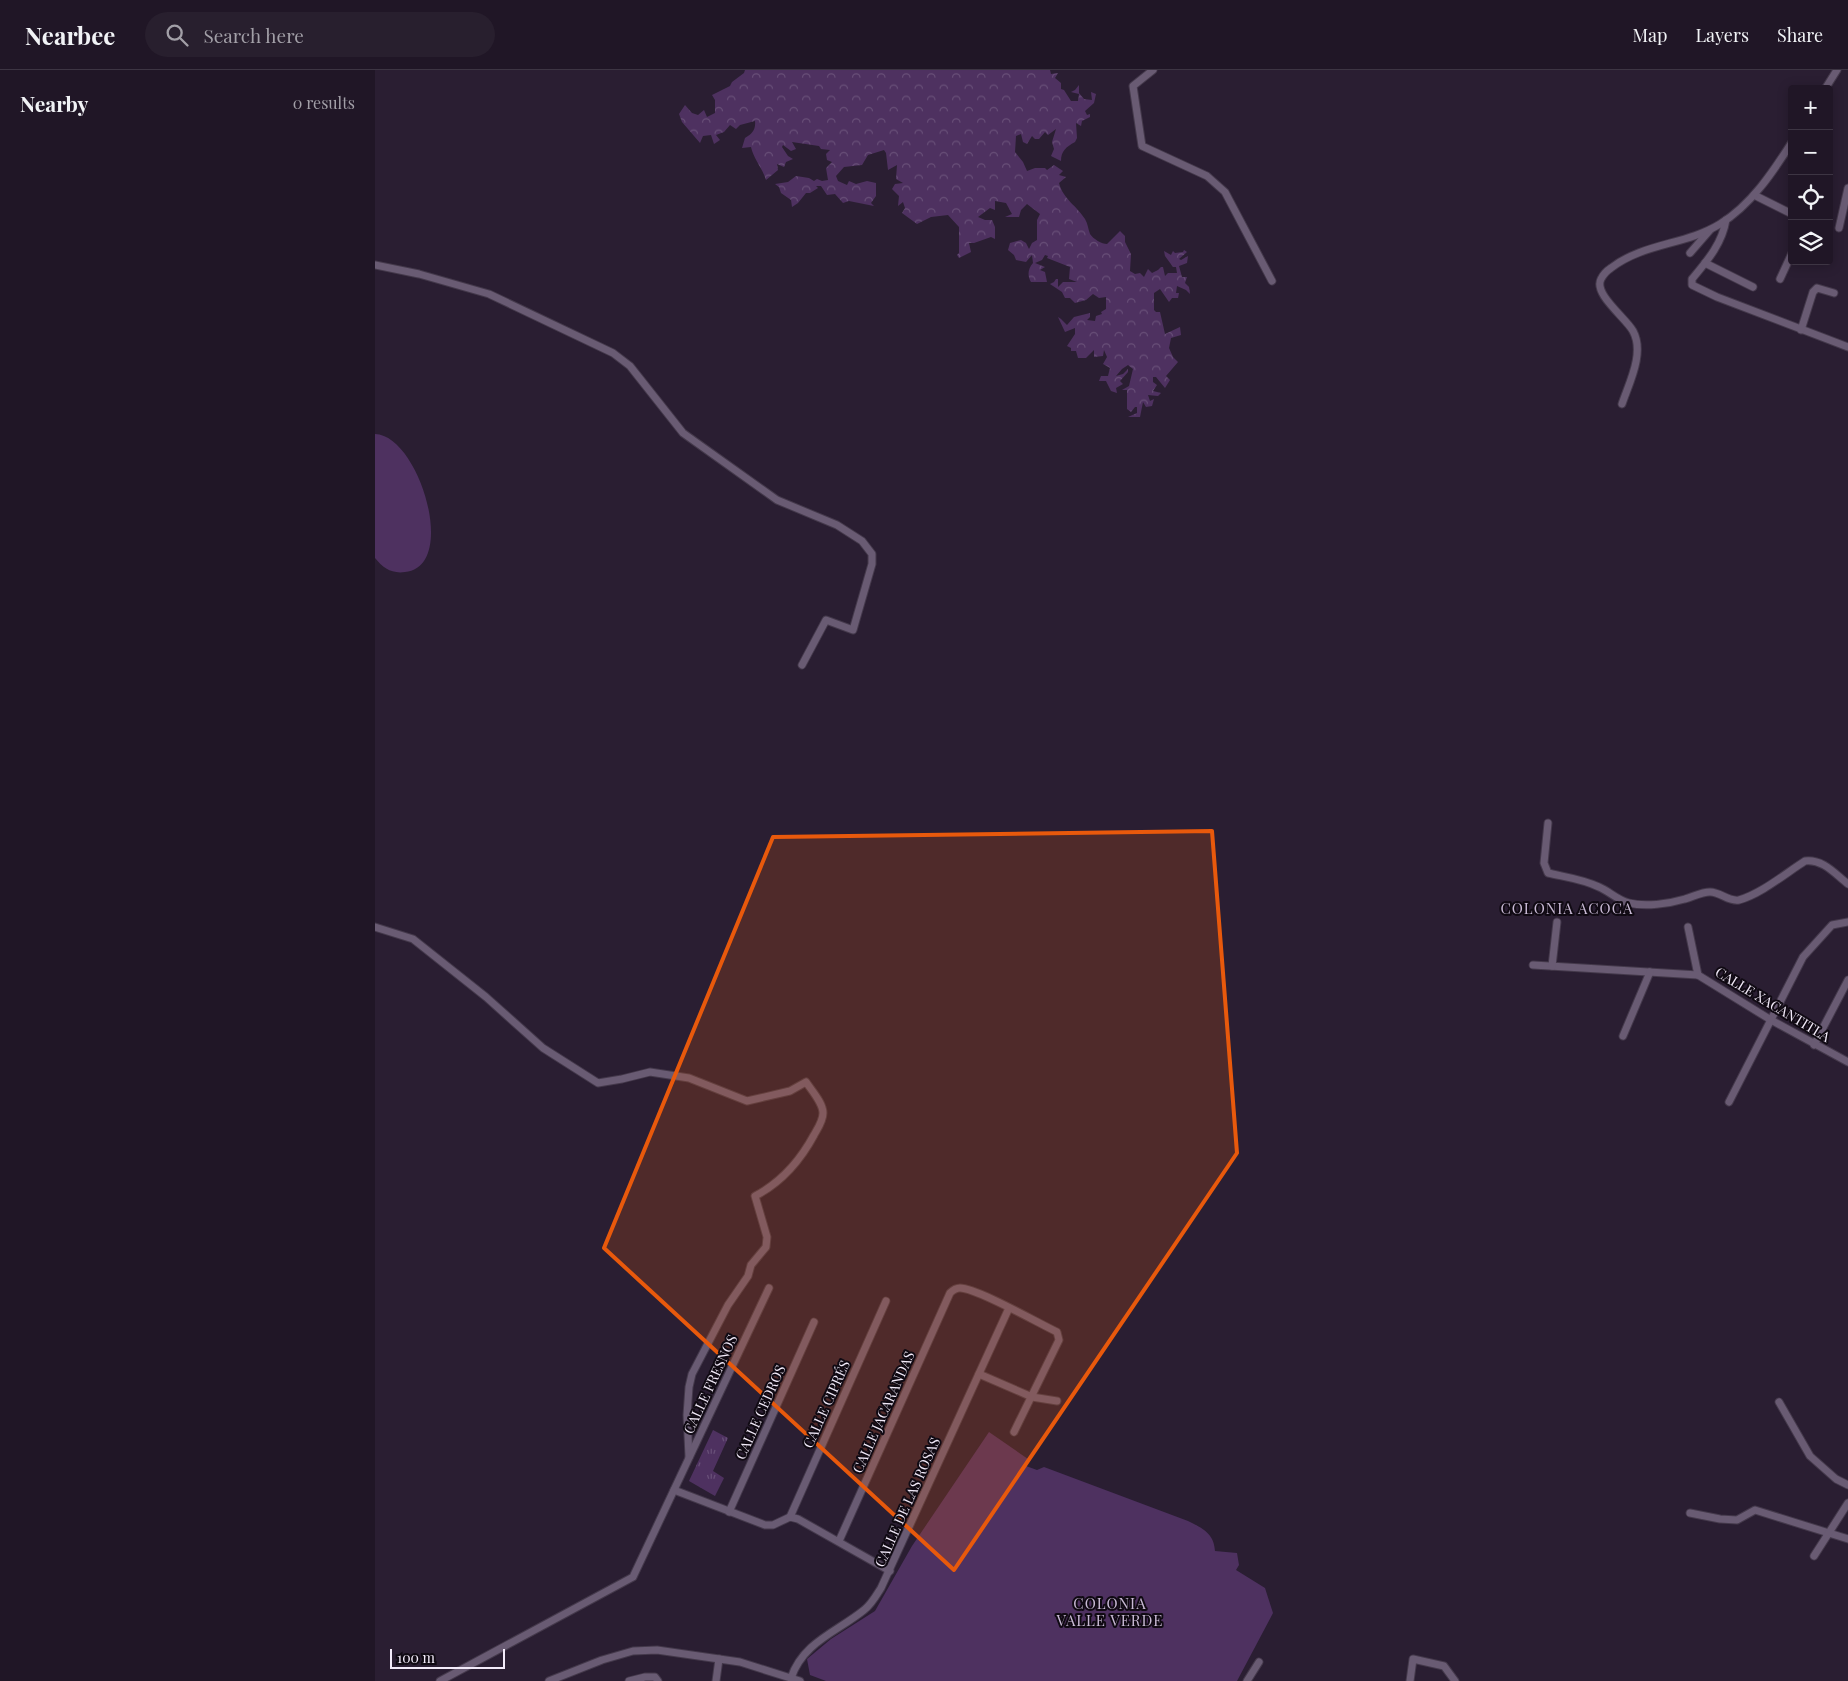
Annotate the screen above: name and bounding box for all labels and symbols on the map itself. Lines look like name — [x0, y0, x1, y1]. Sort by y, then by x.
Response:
district label: COLONIA ACOCA — [1501, 898, 1634, 918]
street label: CALLE XACANTITLA — [1712, 962, 1834, 1046]
street label: CALLE FRESNOS — [679, 1331, 741, 1437]
street label: CALLE JACARANDAS — [848, 1348, 918, 1476]
street label: CALLE CIPRÉS — [798, 1357, 854, 1451]
street label: CALLE CEDROS — [731, 1362, 789, 1462]
street label: CALLE DE LAS ROSAS — [870, 1434, 944, 1570]
district label: COLONIA VALLE VERDE — [1056, 1593, 1163, 1630]
scale bar — [390, 1646, 505, 1669]

